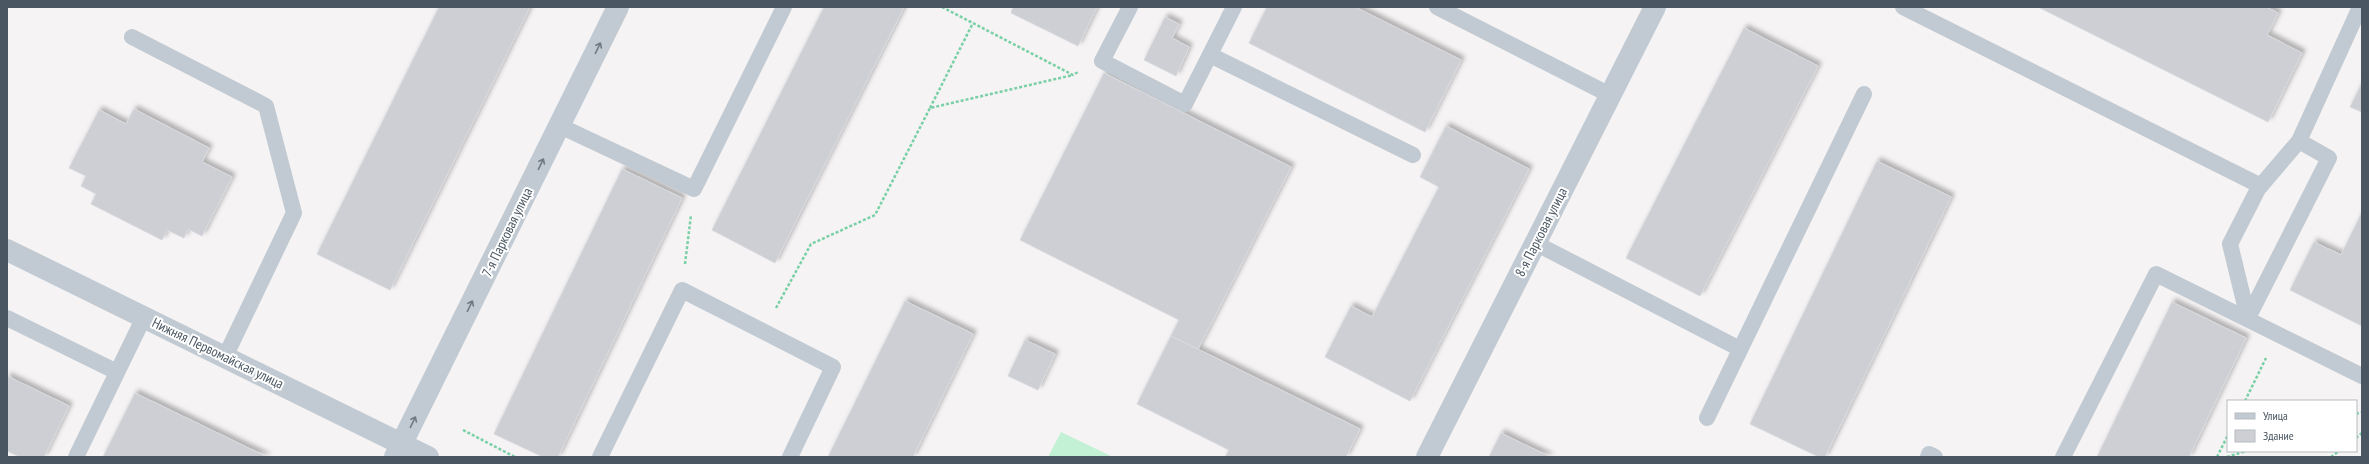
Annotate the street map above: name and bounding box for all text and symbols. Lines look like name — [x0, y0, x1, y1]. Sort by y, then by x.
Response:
one-way arrow — [595, 42, 602, 54]
one-way arrow — [537, 158, 545, 170]
street label: 8-я Парковая улица — [1511, 184, 1571, 280]
street label: 7-я Парковая улица — [478, 185, 536, 279]
one-way arrow — [467, 300, 474, 312]
street label: Нижняя Первомайская улица — [149, 313, 287, 393]
legend — [2227, 400, 2357, 452]
text: Улица — [2263, 408, 2288, 423]
one-way arrow — [410, 416, 417, 428]
text: Здание — [2263, 428, 2294, 443]

